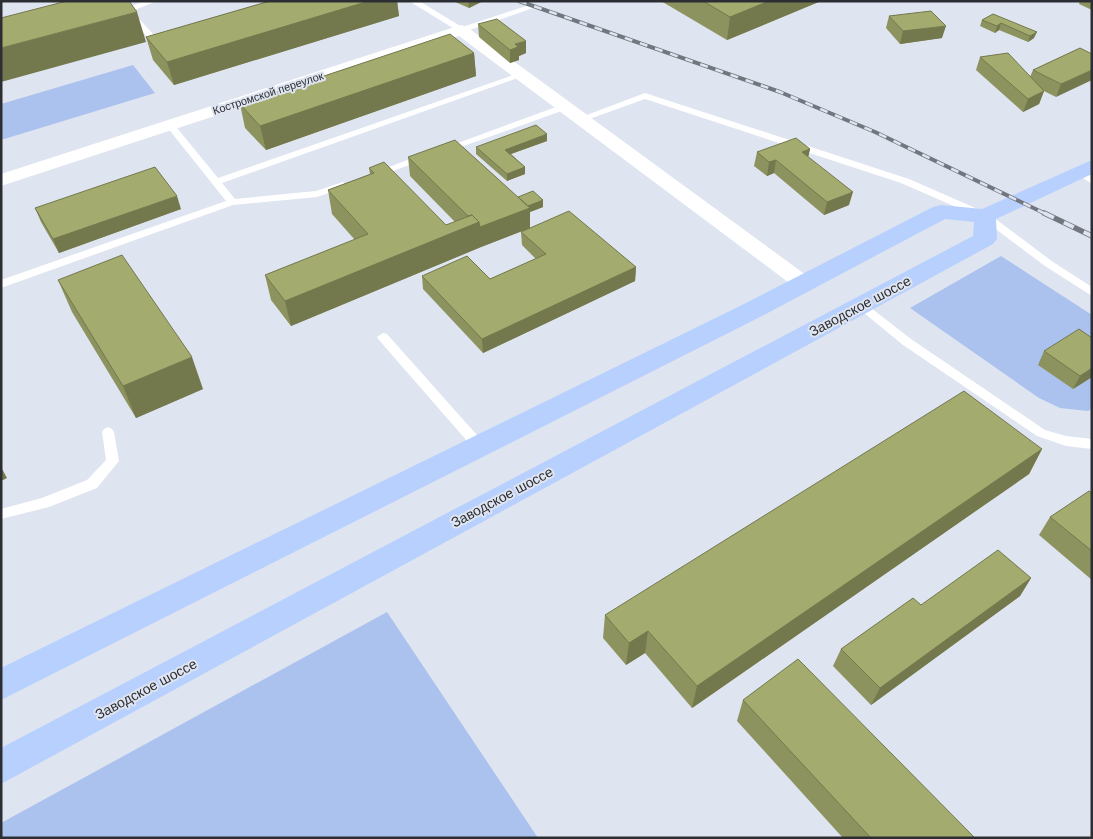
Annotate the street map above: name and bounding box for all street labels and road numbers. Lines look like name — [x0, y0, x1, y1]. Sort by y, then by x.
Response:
street label: Костромской переулок — [211, 69, 325, 117]
street label: Заводское шоссе — [806, 272, 914, 340]
street label: Заводское шоссе — [448, 463, 556, 531]
street label: Заводское шоссе — [92, 655, 200, 723]

